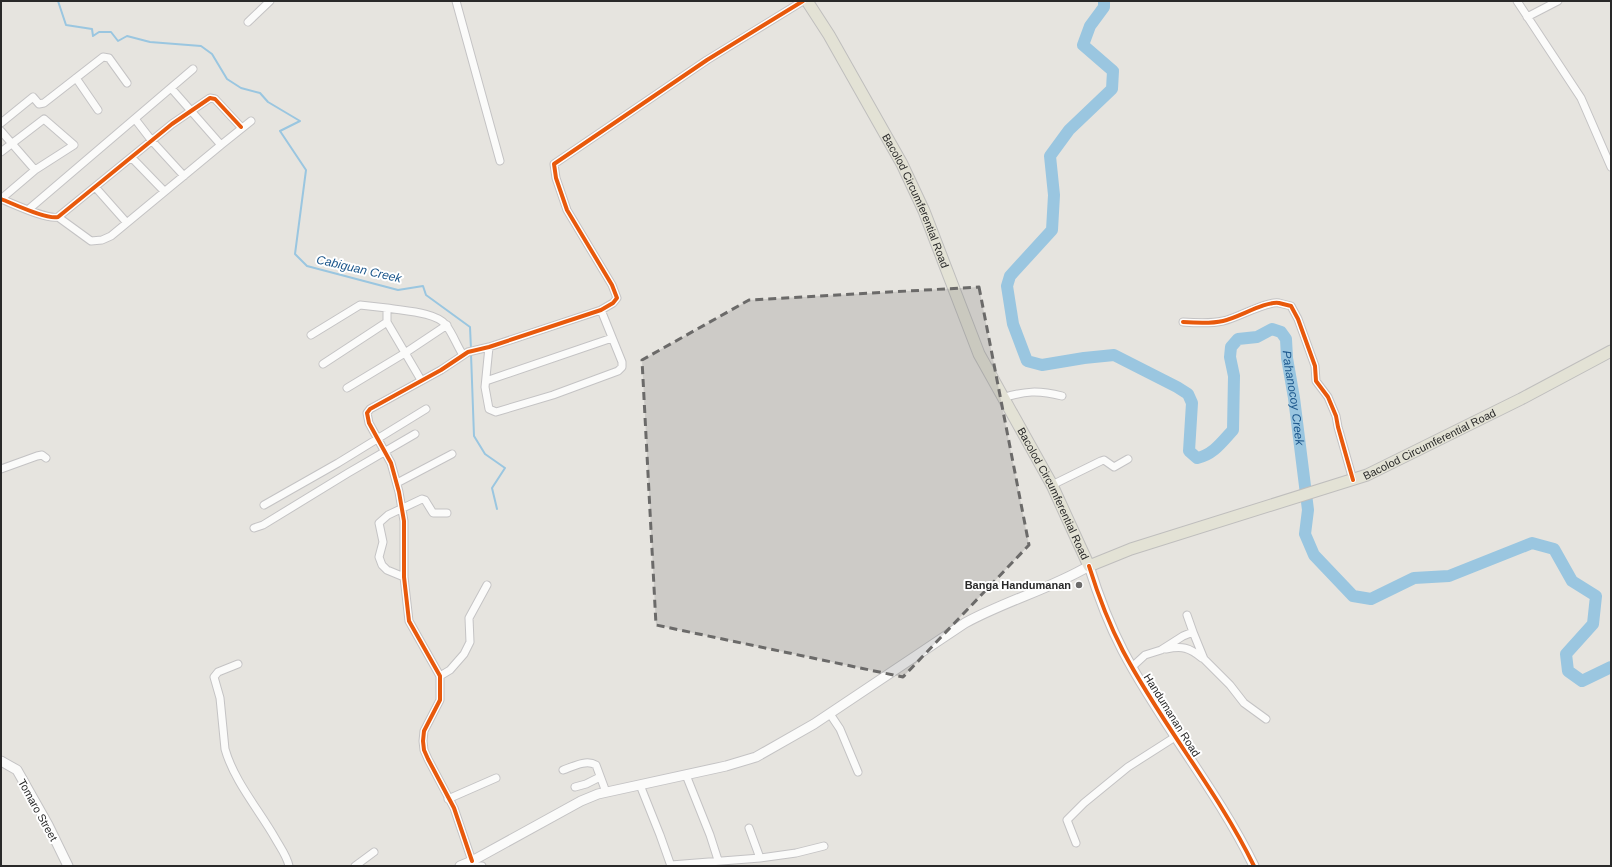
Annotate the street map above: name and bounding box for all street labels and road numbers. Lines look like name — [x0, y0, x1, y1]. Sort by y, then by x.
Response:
street label: Bacolod Circumferential Road — [880, 132, 951, 270]
street label: Bacolod Circumferential Road — [1361, 406, 1498, 482]
street label: Bacolod Circumferential Road — [1015, 425, 1091, 562]
street label: Handumanan Road — [1142, 671, 1202, 759]
street label: Tomaro Street — [16, 777, 60, 843]

